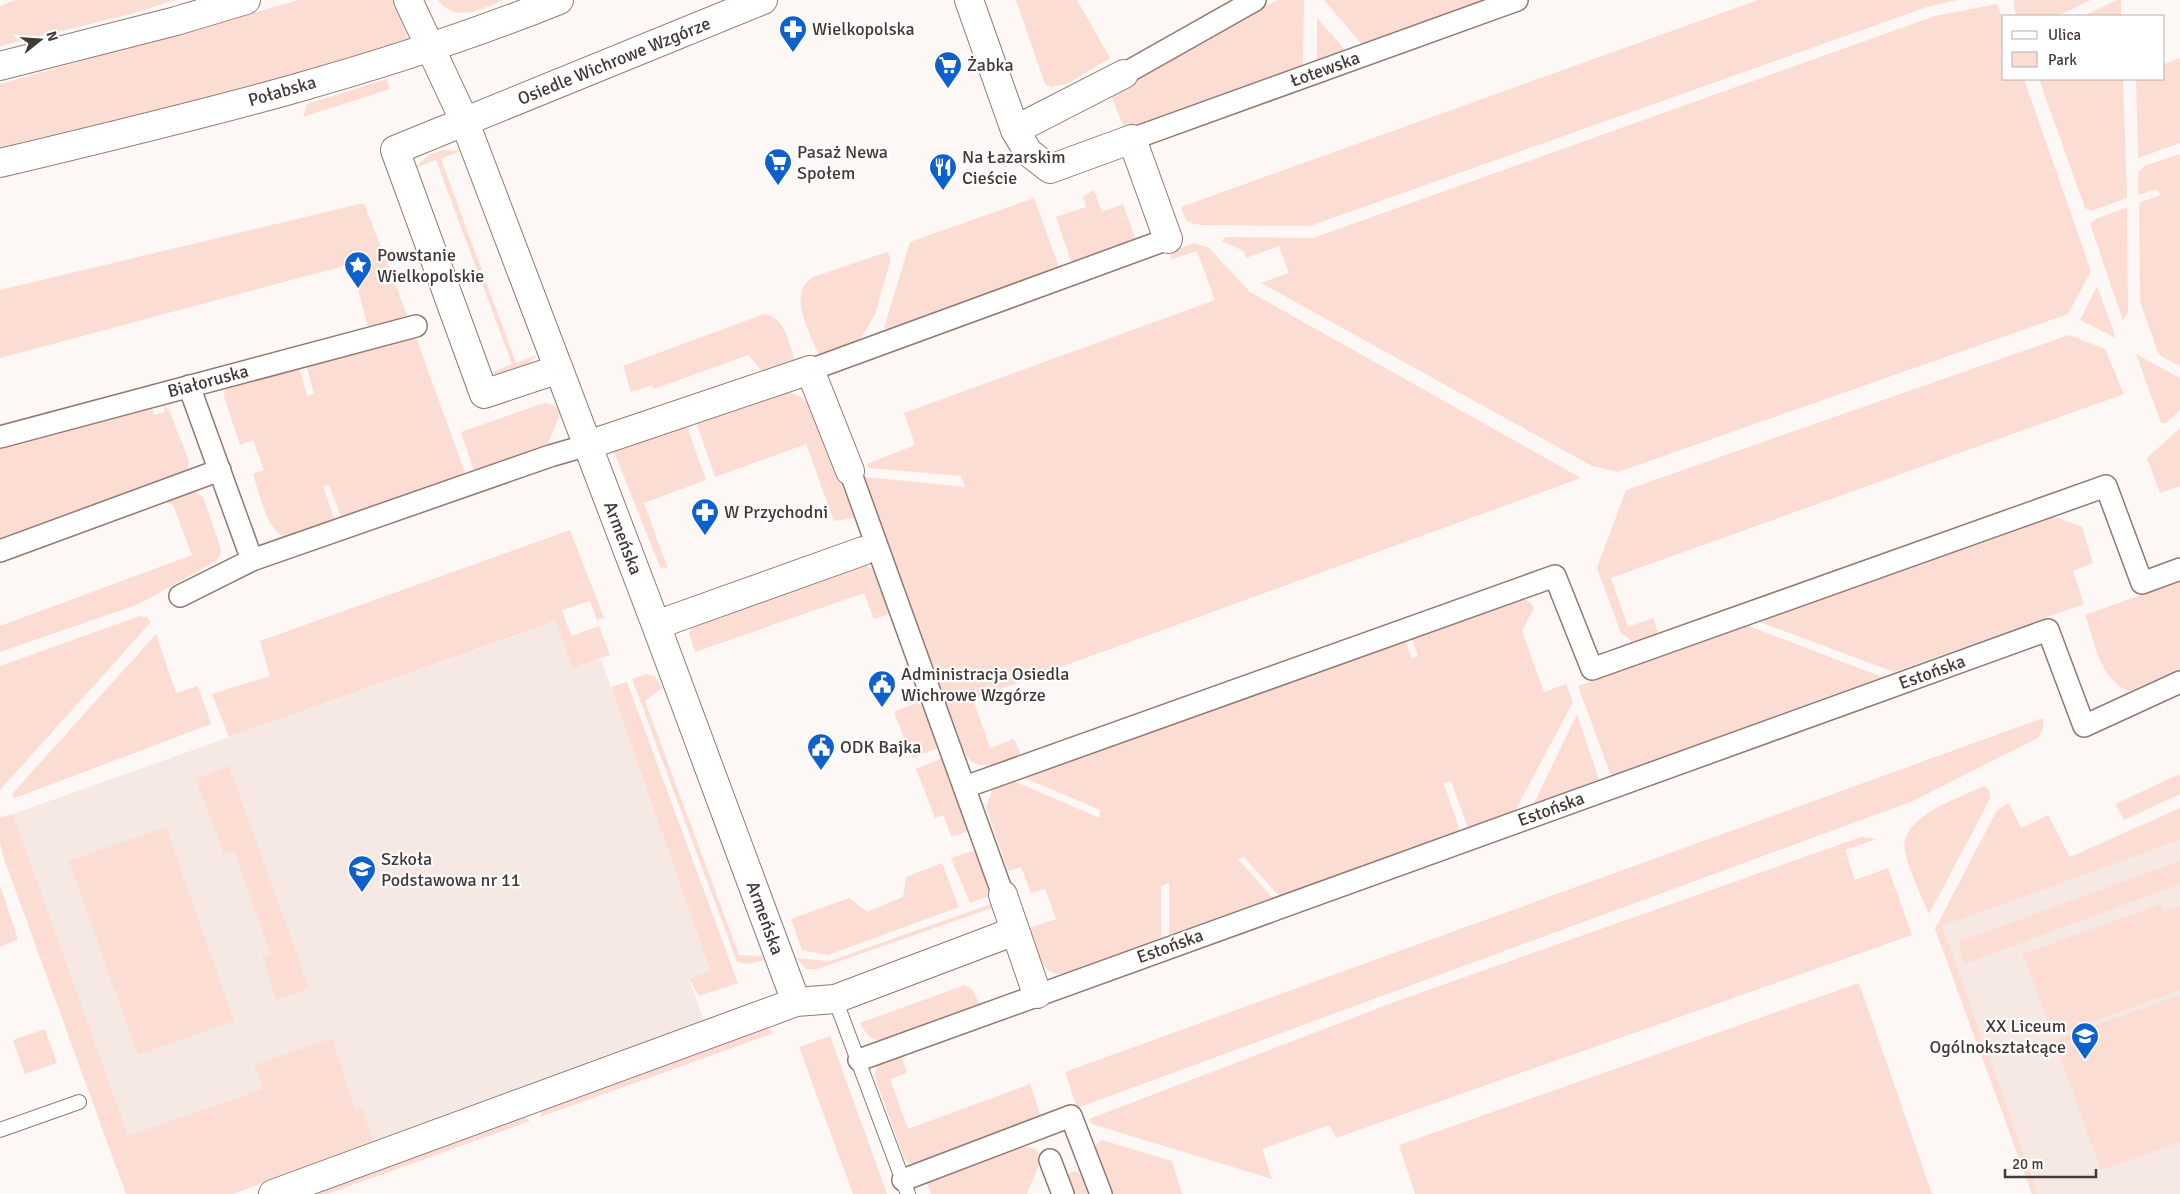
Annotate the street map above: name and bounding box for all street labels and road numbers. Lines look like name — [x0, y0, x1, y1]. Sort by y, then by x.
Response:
street label: Osiedle Wichrowe Wzgórze — [514, 12, 714, 110]
street label: Łotewska — [1287, 46, 1363, 92]
street label: Połabska — [245, 71, 319, 111]
street label: Białoruska — [165, 360, 251, 402]
street label: Armeńska — [599, 498, 647, 578]
street label: Estońska — [1896, 650, 1968, 694]
street label: Estońska — [1515, 787, 1587, 831]
street label: Armeńska — [742, 878, 788, 958]
street label: Estońska — [1134, 924, 1206, 968]

